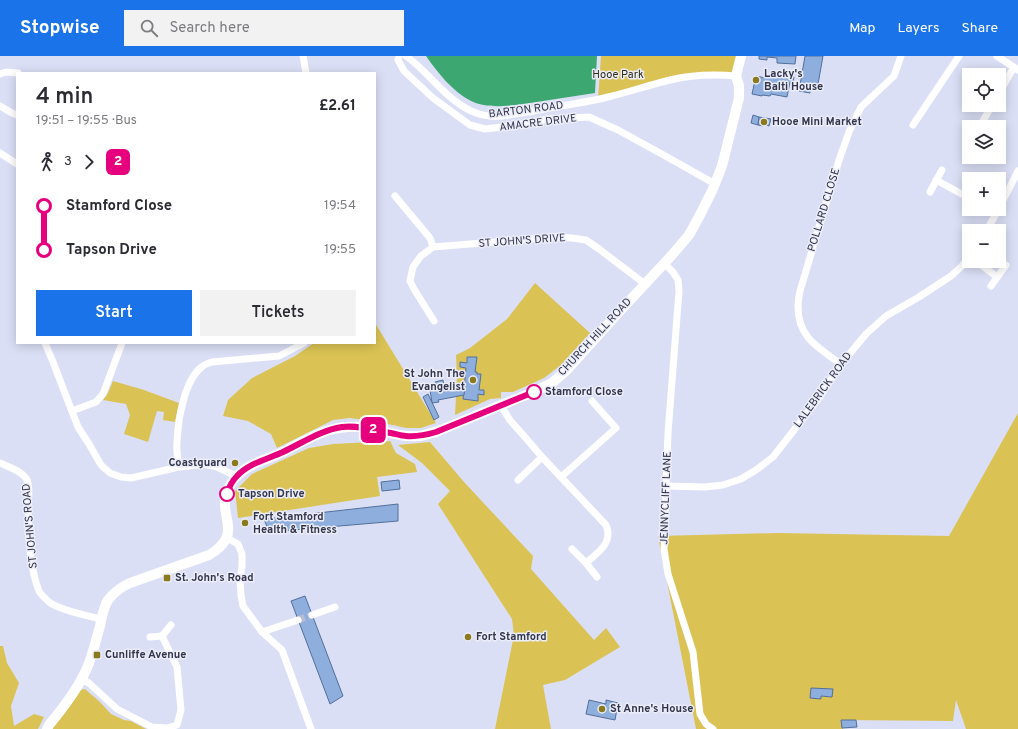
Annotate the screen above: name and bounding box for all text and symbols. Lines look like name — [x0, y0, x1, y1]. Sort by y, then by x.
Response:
search box — [124, 10, 404, 46]
text: Stopwise — [20, 16, 100, 40]
icon: search — [138, 17, 160, 39]
text: Search here — [170, 19, 250, 38]
text: Map — [849, 20, 875, 37]
text: Layers — [897, 20, 939, 37]
text: Share — [961, 20, 998, 37]
place label: Lacky's Balti House — [764, 67, 823, 94]
park label: Hooe Park — [592, 68, 644, 82]
map controls — [962, 68, 1006, 268]
button: locate — [962, 68, 1006, 112]
marker: Lacky's Balti House — [751, 75, 761, 85]
text: 4 min — [36, 84, 93, 111]
text: £2.61 — [319, 97, 356, 116]
street label: BARTON ROAD — [488, 98, 564, 122]
street label: AMACRE DRIVE — [499, 111, 577, 135]
text: 19:51 – 19:55 · Bus — [36, 113, 137, 129]
place label: Hooe Mini Market — [772, 115, 862, 129]
marker: Hooe Mini Market — [759, 117, 769, 127]
button: layers — [962, 120, 1006, 164]
icon: walk — [36, 151, 58, 173]
icon: forward — [78, 151, 100, 173]
text: 2 — [114, 153, 122, 170]
text: 3 — [64, 154, 72, 170]
street label: POLLARD CLOSE — [805, 167, 843, 253]
button: + — [962, 172, 1006, 216]
text: Stamford Close — [66, 197, 172, 216]
text: 19:54 — [324, 198, 356, 214]
button: − — [962, 224, 1006, 268]
street label: ST JOHN'S DRIVE — [478, 231, 566, 251]
text: Tapson Drive — [66, 241, 157, 260]
text: 19:55 — [324, 242, 356, 258]
button: Start — [36, 290, 192, 336]
button: Tickets — [200, 290, 356, 336]
street label: CHURCH HILL ROAD — [555, 295, 635, 379]
street label: LALEBRICK ROAD — [791, 349, 855, 431]
place label: St John The Evangelist — [404, 367, 465, 394]
marker: St John The Evangelist — [468, 375, 478, 385]
marker: Stamford Close — [526, 384, 542, 400]
place label: Stamford Close — [545, 385, 623, 399]
line badge: 2 — [360, 417, 386, 443]
text: 2 — [369, 421, 377, 438]
street label: JENNYCLIFF LANE — [657, 451, 675, 545]
place label: Coastguard — [168, 456, 227, 470]
marker: Coastguard — [230, 458, 240, 468]
street label: ST JOHN'S ROAD — [19, 483, 41, 569]
marker: Tapson Drive — [219, 486, 235, 502]
place label: Tapson Drive — [238, 487, 305, 501]
place label: Fort Stamford Health & Fitness — [253, 510, 337, 537]
marker: Fort Stamford Health & Fitness — [240, 518, 250, 528]
place label: St. John's Road — [175, 571, 254, 585]
marker: St. John's Road — [162, 573, 172, 583]
place label: Fort Stamford — [476, 630, 547, 644]
marker: Fort Stamford — [463, 632, 473, 642]
place label: Cunliffe Avenue — [105, 648, 186, 662]
marker: Cunliffe Avenue — [92, 650, 102, 660]
place label: St Anne's House — [610, 702, 693, 716]
marker: St Anne's House — [597, 704, 607, 714]

